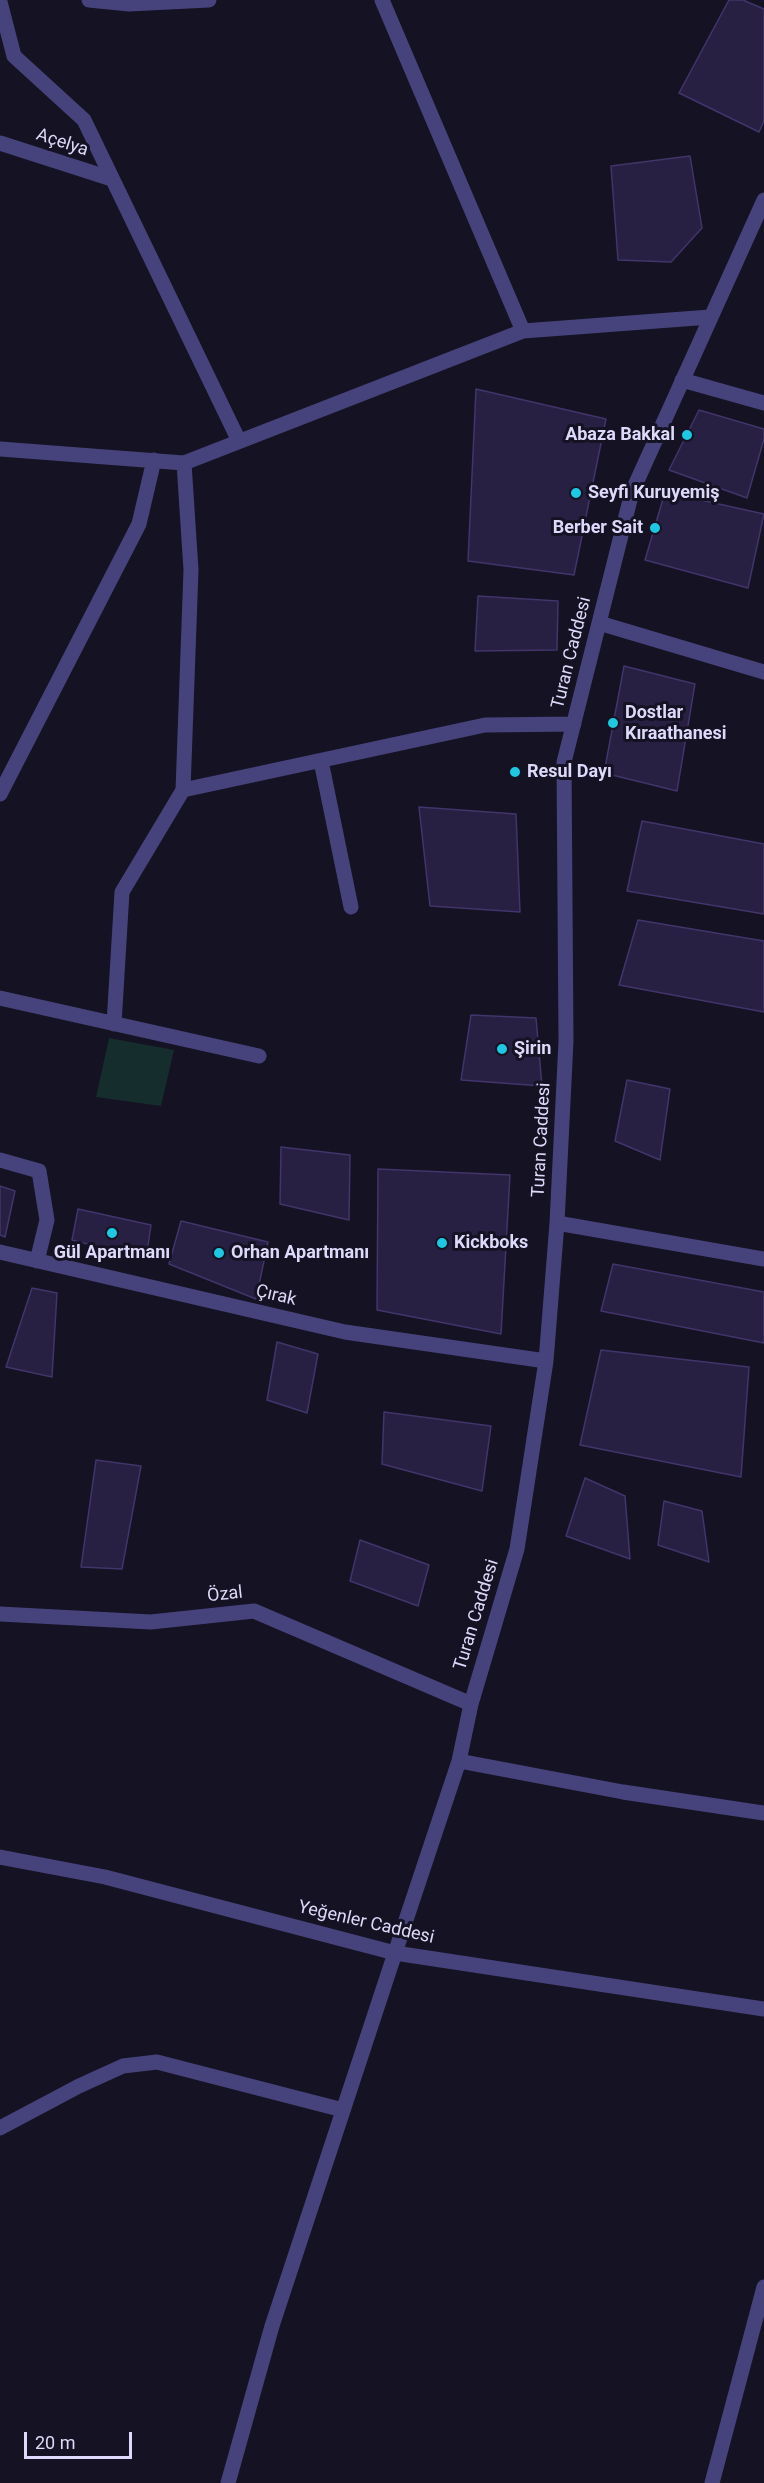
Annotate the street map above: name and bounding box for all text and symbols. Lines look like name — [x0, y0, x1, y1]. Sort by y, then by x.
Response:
street label: Açelya — [33, 124, 91, 162]
place label: Abaza Bakkal — [565, 424, 675, 446]
marker: Abaza Bakkal — [680, 428, 694, 442]
place label: Seyfi Kuruyemiş — [588, 482, 719, 504]
marker: Seyfi Kuruyemiş — [569, 486, 583, 500]
place label: Berber Sait — [553, 517, 643, 539]
marker: Berber Sait — [648, 521, 662, 535]
street label: Turan Caddesi — [548, 595, 596, 711]
place label: Dostlar Kıraathanesi — [625, 702, 727, 744]
marker: Dostlar Kıraathanesi — [606, 716, 620, 730]
place label: Resul Dayı — [527, 761, 612, 783]
marker: Resul Dayı — [508, 765, 522, 779]
place label: Şirin — [514, 1038, 551, 1060]
marker: Şirin — [495, 1042, 509, 1056]
street label: Turan Caddesi — [528, 1082, 556, 1198]
marker: Gül Apartmanı — [105, 1226, 119, 1240]
place label: Kickboks — [454, 1232, 528, 1254]
marker: Kickboks — [435, 1236, 449, 1250]
place label: Gül Apartmanı — [54, 1242, 170, 1264]
place label: Orhan Apartmanı — [231, 1242, 369, 1264]
marker: Orhan Apartmanı — [212, 1246, 226, 1260]
street label: Çırak — [254, 1281, 298, 1311]
street label: Turan Caddesi — [450, 1557, 504, 1673]
street label: Özal — [206, 1582, 244, 1608]
street label: Yeğenler Caddesi — [296, 1897, 436, 1949]
scale bar — [27, 2420, 135, 2458]
text: 20 m — [35, 2432, 75, 2453]

